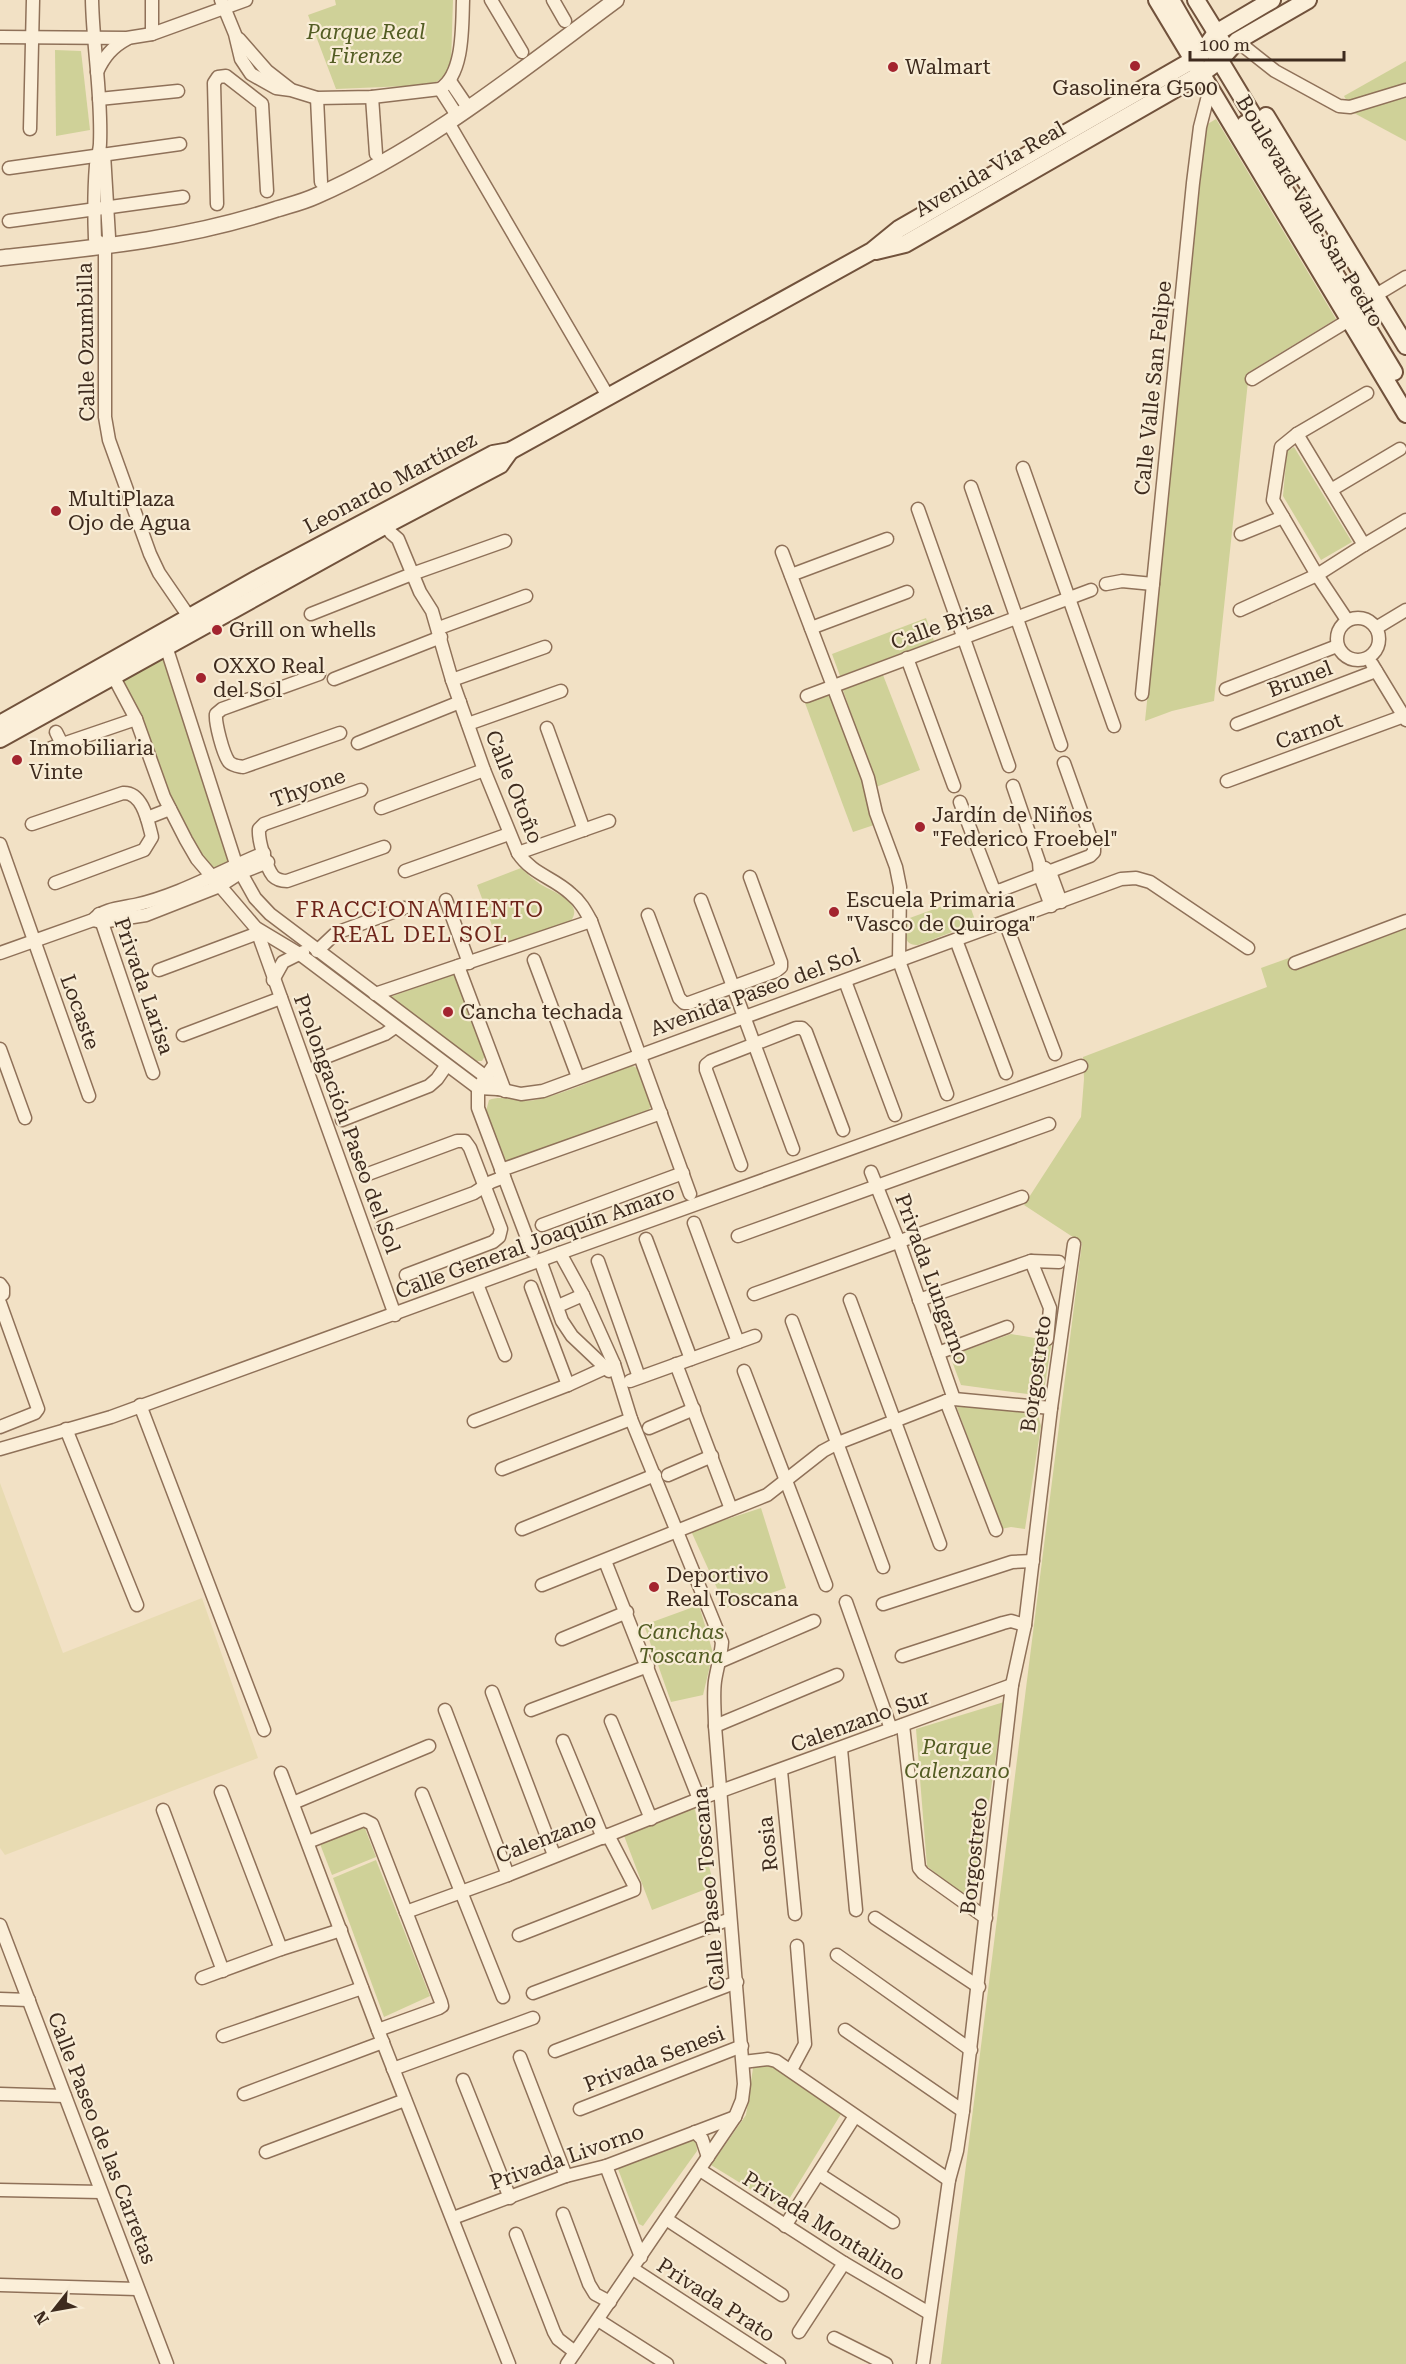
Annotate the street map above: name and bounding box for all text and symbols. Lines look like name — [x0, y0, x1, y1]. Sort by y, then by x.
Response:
park label: Parque Real Firenze — [306, 20, 425, 68]
scale bar — [1190, 24, 1344, 62]
text: 100 m — [1199, 34, 1250, 55]
place label: Walmart — [905, 55, 991, 79]
marker: Gasolinera G500 — [1128, 59, 1142, 73]
marker: Walmart — [886, 60, 900, 74]
place label: Gasolinera G500 — [1052, 76, 1218, 100]
street label: Boulevard Valle San Pedro — [1231, 91, 1389, 331]
street label: Avenida Vía Real — [911, 116, 1070, 222]
street label: Calle Ozumbilla — [73, 262, 99, 422]
street label: Calle Valle San Felipe — [1130, 280, 1176, 496]
street label: Leonardo Martínez — [300, 427, 481, 539]
place label: MultiPlaza Ojo de Agua — [68, 487, 191, 535]
marker: MultiPlaza Ojo de Agua — [49, 504, 63, 518]
street label: Calle Brisa — [888, 595, 997, 655]
place label: Grill on whells — [229, 618, 376, 642]
marker: Grill on whells — [210, 623, 224, 637]
place label: OXXO Real del Sol — [213, 654, 325, 702]
street label: Brunel — [1264, 656, 1336, 702]
marker: OXXO Real del Sol — [194, 671, 208, 685]
street label: Carnot — [1272, 708, 1346, 754]
street label: Calle Otoño — [480, 727, 548, 847]
place label: Inmobiliaria Vinte — [29, 736, 155, 784]
marker: Inmobiliaria Vinte — [10, 753, 24, 767]
street label: Thyone — [268, 763, 348, 813]
place label: Jardín de Niños "Federico Froebel" — [932, 803, 1118, 851]
marker: Jardín de Niños "Federico Froebel" — [913, 820, 927, 834]
place label: Escuela Primaria "Vasco de Quiroga" — [846, 888, 1036, 936]
district label: FRACCIONAMIENTO REAL DEL SOL — [296, 897, 544, 947]
marker: Escuela Primaria "Vasco de Quiroga" — [827, 905, 841, 919]
street label: Privada Larisa — [109, 914, 179, 1058]
street label: Avenida Paseo del Sol — [647, 943, 863, 1041]
street label: Locaste — [55, 971, 105, 1053]
street label: Prolongación Paseo del Sol — [289, 991, 405, 1257]
place label: Cancha techada — [460, 1000, 623, 1024]
marker: Cancha techada — [441, 1005, 455, 1019]
street label: Calle General Joaquín Amaro — [392, 1180, 678, 1304]
street label: Privada Lungarno — [890, 1190, 974, 1368]
street label: Borgostreto — [1016, 1314, 1056, 1434]
place label: Deportivo Real Toscana — [666, 1563, 799, 1611]
marker: Deportivo Real Toscana — [647, 1580, 661, 1594]
park label: Canchas Toscana — [638, 1620, 725, 1668]
street label: Calenzano Sur — [787, 1685, 933, 1757]
park label: Parque Calenzano — [904, 1735, 1010, 1783]
street label: Calle Paseo Toscana — [688, 1786, 730, 1992]
street label: Borgostreto — [956, 1796, 992, 1916]
street label: Calenzano — [492, 1808, 600, 1868]
street label: Rosia — [753, 1815, 783, 1873]
street label: Calle Paseo de las Carretas — [43, 2009, 161, 2267]
street label: Privada Senesi — [580, 2021, 728, 2097]
street label: Privada Livorno — [487, 2119, 647, 2195]
street label: Privada Montalino — [738, 2166, 910, 2286]
street label: Privada Prato — [653, 2253, 779, 2347]
north arrow — [24, 2280, 84, 2340]
text: N — [30, 2307, 53, 2328]

